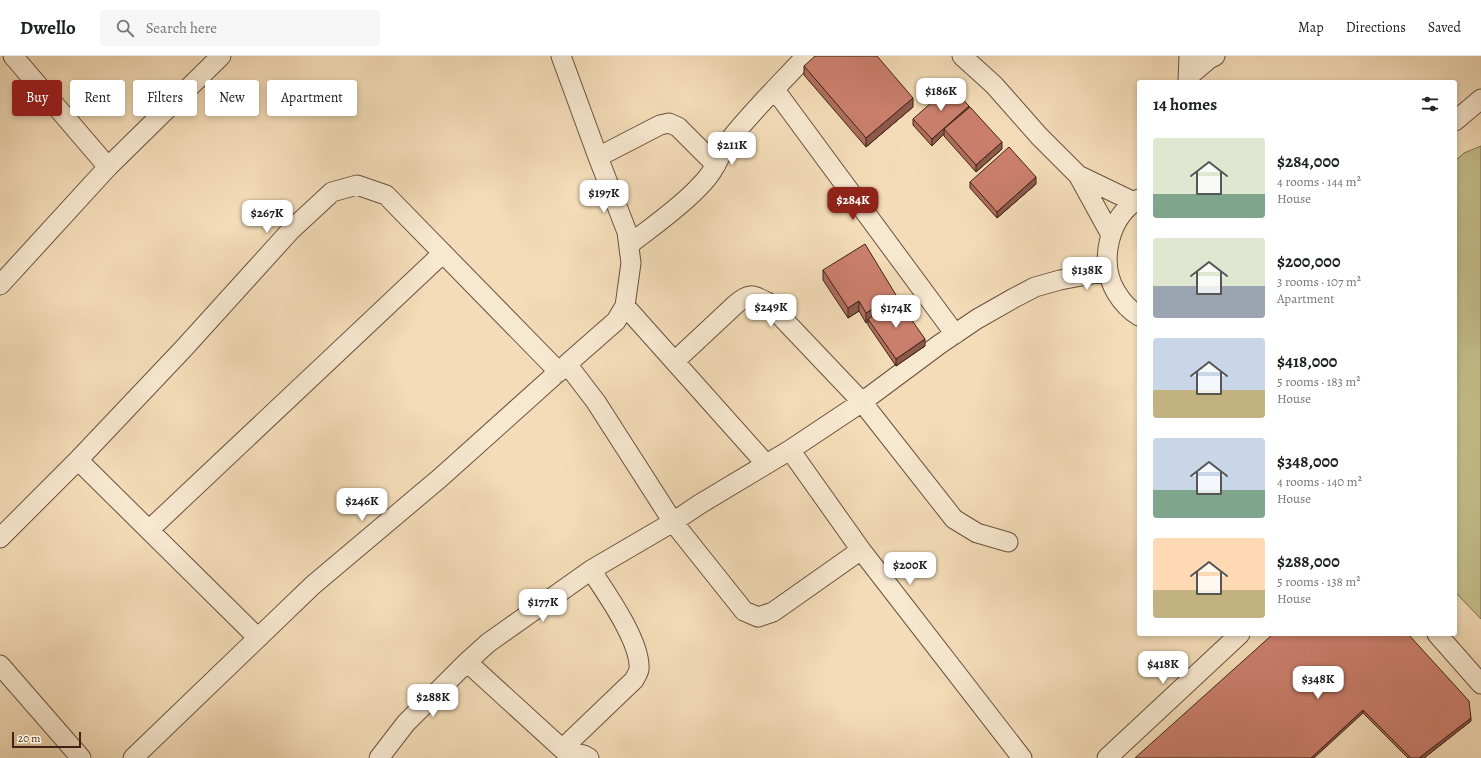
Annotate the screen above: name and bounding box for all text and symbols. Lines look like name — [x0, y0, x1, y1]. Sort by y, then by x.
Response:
search box — [100, 10, 380, 46]
text: Dwello — [20, 15, 76, 41]
icon: search — [114, 17, 136, 39]
text: Search here — [146, 18, 217, 38]
text: Map — [1298, 18, 1324, 37]
text: Directions — [1346, 18, 1406, 37]
text: Saved — [1428, 18, 1461, 37]
pin: $186K — [913, 78, 969, 112]
chip: Buy — [12, 80, 62, 116]
chip: Rent — [70, 80, 125, 116]
chip: Filters — [133, 80, 197, 116]
chip: New — [205, 80, 259, 116]
chip: Apartment — [267, 80, 357, 116]
text: $186K — [925, 82, 957, 99]
text: 14 homes — [1153, 93, 1217, 116]
icon: filters — [1419, 93, 1441, 115]
pin: $211K — [704, 132, 760, 166]
text: $211K — [717, 136, 747, 153]
text: $284,000 — [1277, 150, 1340, 173]
icon: home — [1185, 154, 1233, 202]
text: 4 rooms · 144 m² — [1277, 173, 1361, 190]
pin: $197K — [576, 180, 632, 214]
text: $197K — [589, 184, 619, 201]
pin: $284K — [825, 187, 881, 221]
text: House — [1277, 190, 1311, 207]
text: $284K — [836, 191, 870, 208]
pin: $267K — [239, 200, 295, 234]
text: $267K — [251, 204, 283, 221]
text: $200,000 — [1277, 250, 1340, 273]
icon: home — [1185, 254, 1233, 302]
pin: $138K — [1059, 257, 1115, 291]
text: $138K — [1071, 261, 1103, 278]
text: 3 rooms · 107 m² — [1277, 273, 1361, 290]
text: Apartment — [1277, 290, 1335, 307]
pin: $249K — [743, 294, 799, 328]
pin: $174K — [868, 295, 924, 329]
text: $249K — [754, 298, 788, 315]
text: $174K — [881, 299, 911, 316]
text: $418,000 — [1277, 350, 1337, 373]
icon: home — [1185, 354, 1233, 402]
text: 5 rooms · 183 m² — [1277, 373, 1361, 390]
text: House — [1277, 390, 1311, 407]
text: $348,000 — [1277, 450, 1339, 473]
icon: home — [1185, 454, 1233, 502]
text: 4 rooms · 140 m² — [1277, 473, 1362, 490]
pin: $246K — [334, 488, 390, 522]
text: House — [1277, 490, 1311, 507]
text: $246K — [345, 492, 379, 509]
text: $288,000 — [1277, 550, 1340, 573]
pin: $200K — [882, 552, 938, 586]
icon: home — [1185, 554, 1233, 602]
text: $200K — [893, 556, 927, 573]
text: 5 rooms · 138 m² — [1277, 573, 1361, 590]
pin: $177K — [515, 589, 571, 623]
text: House — [1277, 590, 1311, 607]
text: $177K — [528, 593, 558, 610]
pin: $418K — [1135, 651, 1191, 685]
text: $418K — [1147, 655, 1179, 672]
pin: $348K — [1290, 666, 1346, 700]
text: $348K — [1302, 670, 1334, 687]
pin: $288K — [405, 684, 461, 718]
text: $288K — [416, 688, 450, 705]
scale bar — [12, 730, 81, 749]
text: 20 m — [18, 731, 40, 746]

